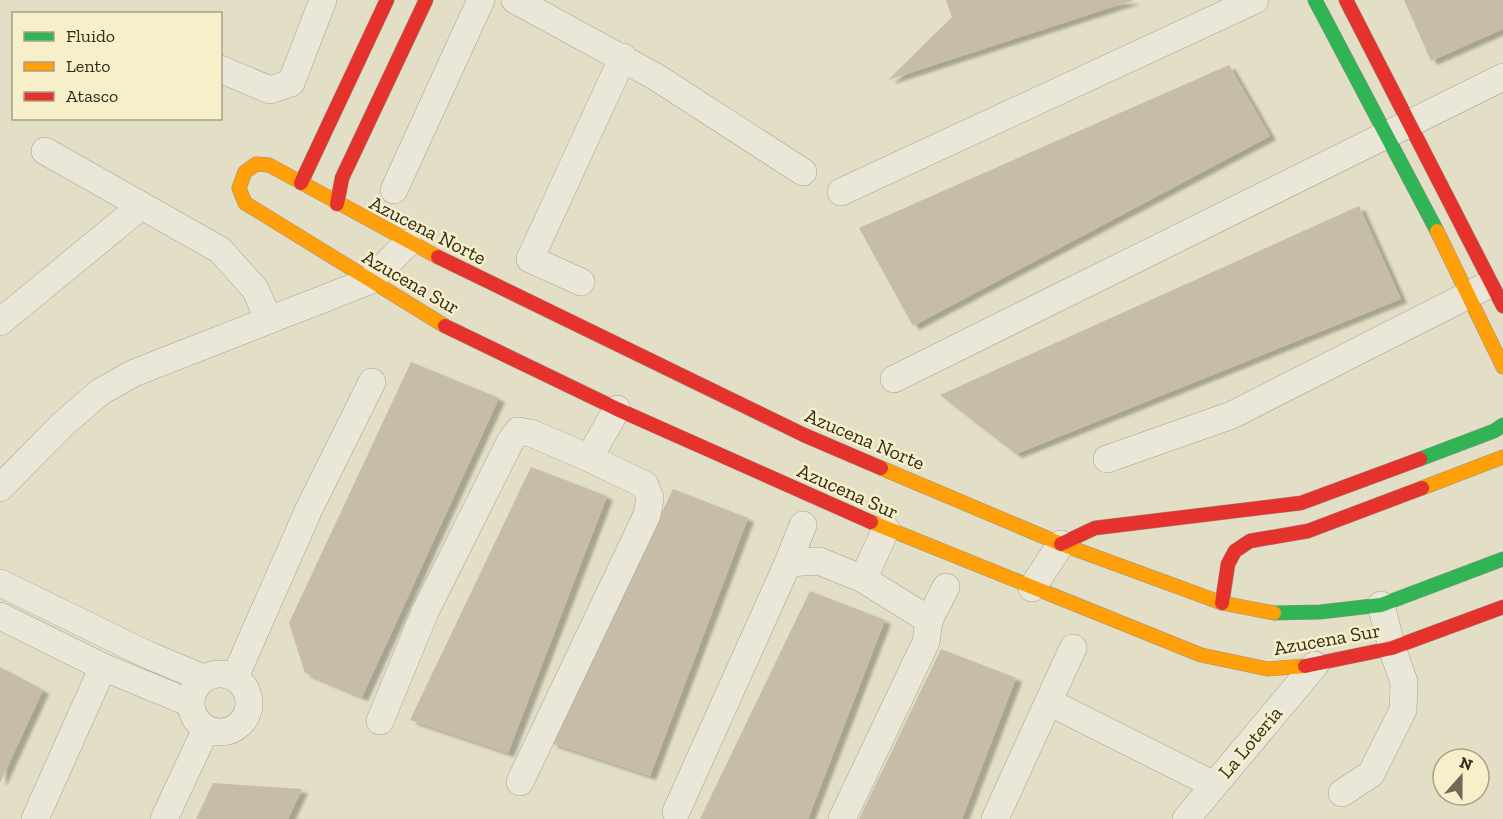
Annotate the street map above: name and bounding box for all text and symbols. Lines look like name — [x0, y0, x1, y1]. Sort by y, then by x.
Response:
legend — [12, 12, 222, 120]
text: Fluido — [66, 25, 115, 47]
text: Lento — [66, 55, 111, 77]
text: Atasco — [66, 85, 118, 107]
street label: Azucena Norte — [366, 190, 490, 270]
street label: Azucena Sur — [358, 245, 464, 319]
street label: Azucena Norte — [802, 403, 928, 475]
street label: Azucena Sur — [794, 458, 902, 524]
street label: Azucena Sur — [1272, 618, 1382, 660]
street label: La Lotería — [1213, 701, 1287, 783]
north arrow — [1431, 747, 1491, 807]
text: N — [1457, 752, 1475, 775]

